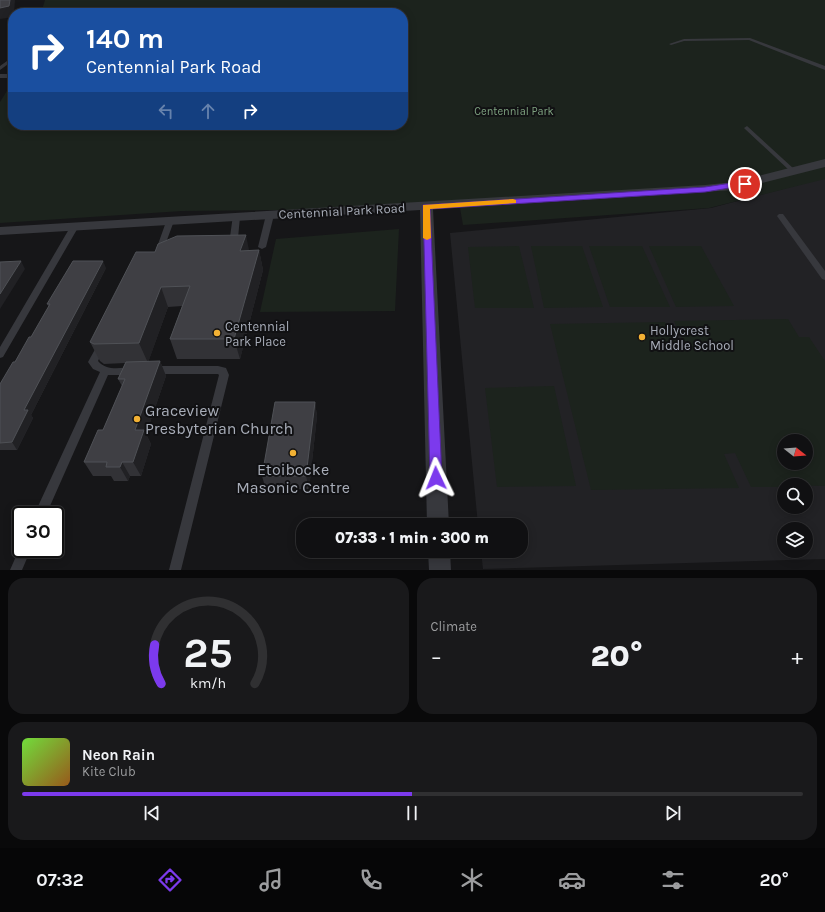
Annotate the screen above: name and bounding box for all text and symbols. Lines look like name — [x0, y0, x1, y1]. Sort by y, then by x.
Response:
text: 140 m — [86, 22, 164, 55]
icon: right — [20, 24, 72, 76]
text: Centennial Park Road — [86, 56, 262, 78]
icon: left — [155, 100, 177, 122]
icon: ahead — [197, 100, 219, 122]
icon: right — [239, 100, 261, 122]
park label: Centennial Park — [474, 105, 554, 118]
pin — [728, 167, 762, 201]
icon: arrive — [734, 173, 756, 195]
street label: Centennial Park Road — [278, 200, 406, 222]
place label: Centennial Park Place — [225, 319, 289, 349]
place label: Hollycrest Middle School — [650, 323, 734, 353]
marker: Centennial Park Place — [212, 328, 222, 338]
marker: Hollycrest Middle School — [637, 332, 647, 342]
place label: Graceview Presbyterian Church — [145, 401, 293, 438]
marker: Graceview Presbyterian Church — [132, 414, 142, 424]
north arrow — [777, 434, 813, 470]
map controls — [777, 434, 813, 558]
marker: Etoibocke Masonic Centre — [288, 448, 298, 458]
position arrow — [415, 457, 457, 499]
place label: Etoibocke Masonic Centre — [236, 460, 350, 497]
button: search — [777, 478, 813, 514]
speed limit sign: 30 — [12, 506, 64, 558]
button: layers — [777, 522, 813, 558]
text: 07:33 · 1 min · 300 m — [335, 529, 489, 547]
text: Climate — [431, 619, 477, 634]
text: 25 — [184, 629, 233, 677]
text: 20° — [591, 638, 643, 674]
text: − — [431, 644, 442, 670]
text: + — [791, 644, 803, 670]
text: km/h — [190, 675, 226, 692]
text: Neon Rain — [82, 746, 155, 764]
text: Kite Club — [82, 764, 136, 779]
icon: previous — [141, 802, 163, 824]
icon: pause — [401, 802, 423, 824]
icon: next — [662, 802, 684, 824]
icon: directions — [156, 866, 184, 894]
icon: music — [257, 866, 285, 894]
icon: phone — [357, 866, 385, 894]
icon: climate — [458, 866, 486, 894]
icon: car — [558, 866, 586, 894]
icon: filters — [659, 866, 687, 894]
text: 07:32 — [36, 869, 84, 891]
text: 20° — [759, 869, 789, 891]

